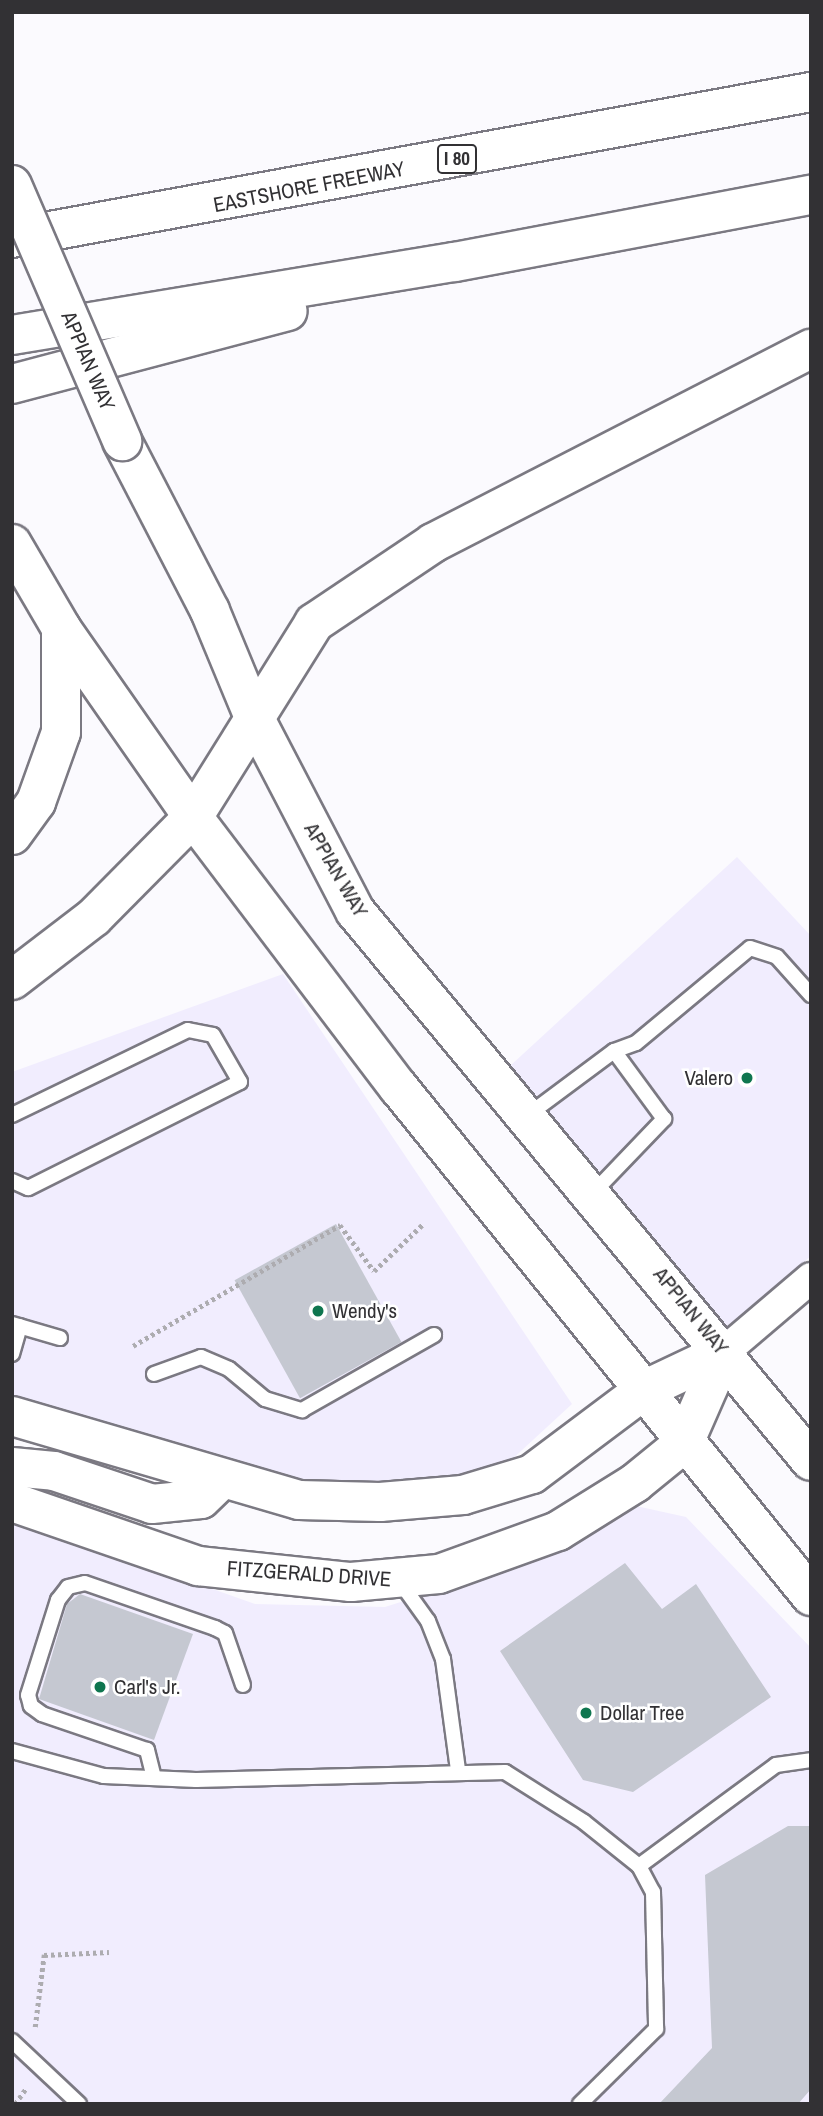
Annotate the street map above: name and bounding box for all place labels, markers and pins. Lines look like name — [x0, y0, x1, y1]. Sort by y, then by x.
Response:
place label: Valero — [684, 1065, 733, 1091]
marker: Valero — [739, 1070, 755, 1086]
place label: Wendy's — [332, 1298, 397, 1324]
marker: Wendy's — [310, 1303, 326, 1319]
place label: Carl's Jr. — [114, 1674, 180, 1700]
marker: Carl's Jr. — [92, 1679, 108, 1695]
place label: Dollar Tree — [600, 1700, 685, 1726]
marker: Dollar Tree — [578, 1705, 594, 1721]

